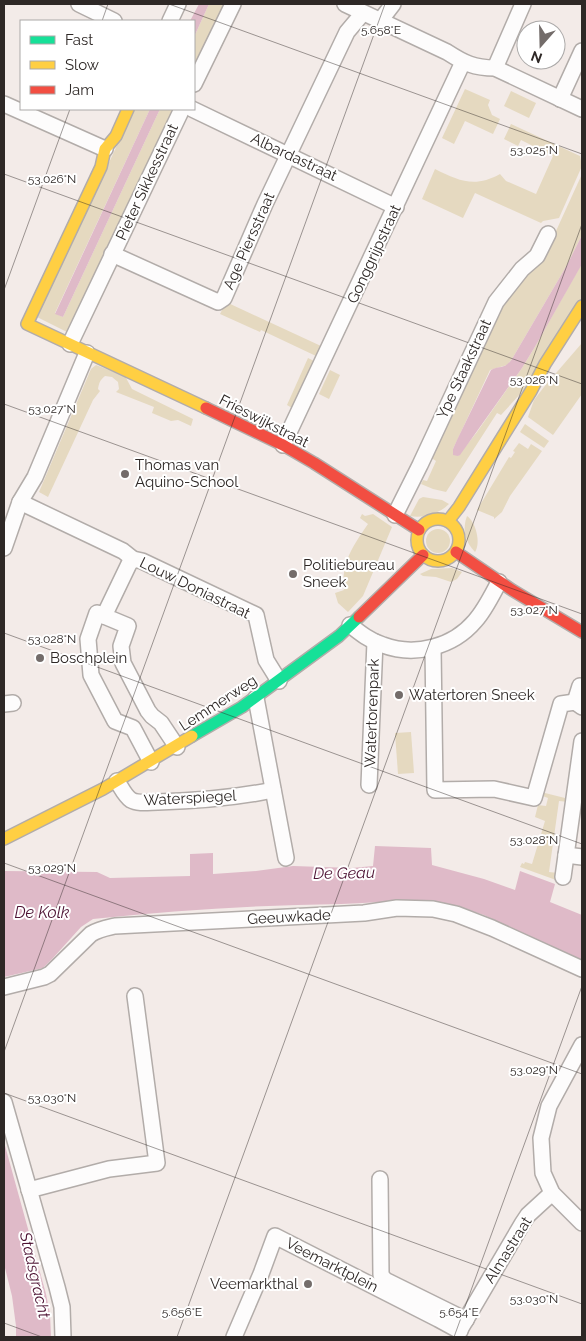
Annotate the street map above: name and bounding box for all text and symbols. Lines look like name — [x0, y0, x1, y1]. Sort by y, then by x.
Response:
legend — [20, 20, 195, 110]
north arrow — [516, 20, 566, 70]
text: 5.658°E — [361, 23, 401, 37]
text: Fast — [65, 31, 93, 49]
text: N — [529, 48, 544, 67]
text: Slow — [65, 56, 99, 74]
text: Jam — [65, 81, 94, 99]
street label: Pieter Sikkesstraat — [112, 121, 182, 243]
street label: Albardastraat — [248, 129, 340, 185]
text: 53.025°N — [510, 143, 558, 157]
text: 53.026°N — [28, 172, 76, 186]
street label: Age Piersstraat — [220, 190, 278, 292]
street label: Gonggrijpstraat — [343, 202, 405, 306]
street label: Ype Staakstraat — [433, 316, 495, 422]
text: 53.026°N — [510, 373, 558, 387]
street label: Frieswijkstraat — [216, 391, 312, 451]
text: 53.027°N — [28, 402, 76, 416]
place label: Thomas van Aquino-School — [135, 456, 239, 491]
marker: Thomas van Aquino-School — [119, 468, 131, 480]
street label: Louw Doniastraat — [137, 553, 253, 623]
place label: Politiebureau Sneek — [303, 556, 395, 591]
marker: Politiebureau Sneek — [287, 568, 299, 580]
text: 53.027°N — [510, 603, 558, 617]
text: 53.028°N — [28, 632, 76, 646]
place label: Boschplein — [50, 649, 127, 667]
marker: Boschplein — [34, 652, 46, 664]
street label: Watertorenpark — [361, 658, 383, 768]
street label: Lemmerweg — [176, 671, 260, 735]
place label: Watertoren Sneek — [409, 686, 535, 704]
marker: Watertoren Sneek — [393, 689, 405, 701]
street label: Waterspiegel — [143, 787, 238, 809]
text: 53.028°N — [510, 833, 558, 847]
text: 53.029°N — [28, 861, 76, 875]
water label: De Geau — [313, 863, 375, 883]
water label: De Kolk — [15, 903, 70, 922]
street label: Geeuwkade — [247, 906, 331, 928]
text: 53.029°N — [510, 1063, 558, 1077]
text: 53.030°N — [28, 1091, 76, 1105]
street label: Almastraat — [480, 1213, 536, 1287]
water label: Stadsgracht — [16, 1229, 54, 1321]
street label: Veemarktplein — [283, 1234, 381, 1296]
place label: Veemarkthal — [210, 1275, 299, 1293]
marker: Veemarkthal — [302, 1278, 314, 1290]
text: 53.030°N — [510, 1292, 558, 1306]
text: 5.656°E — [162, 1305, 202, 1319]
text: 5.654°E — [439, 1305, 479, 1319]

